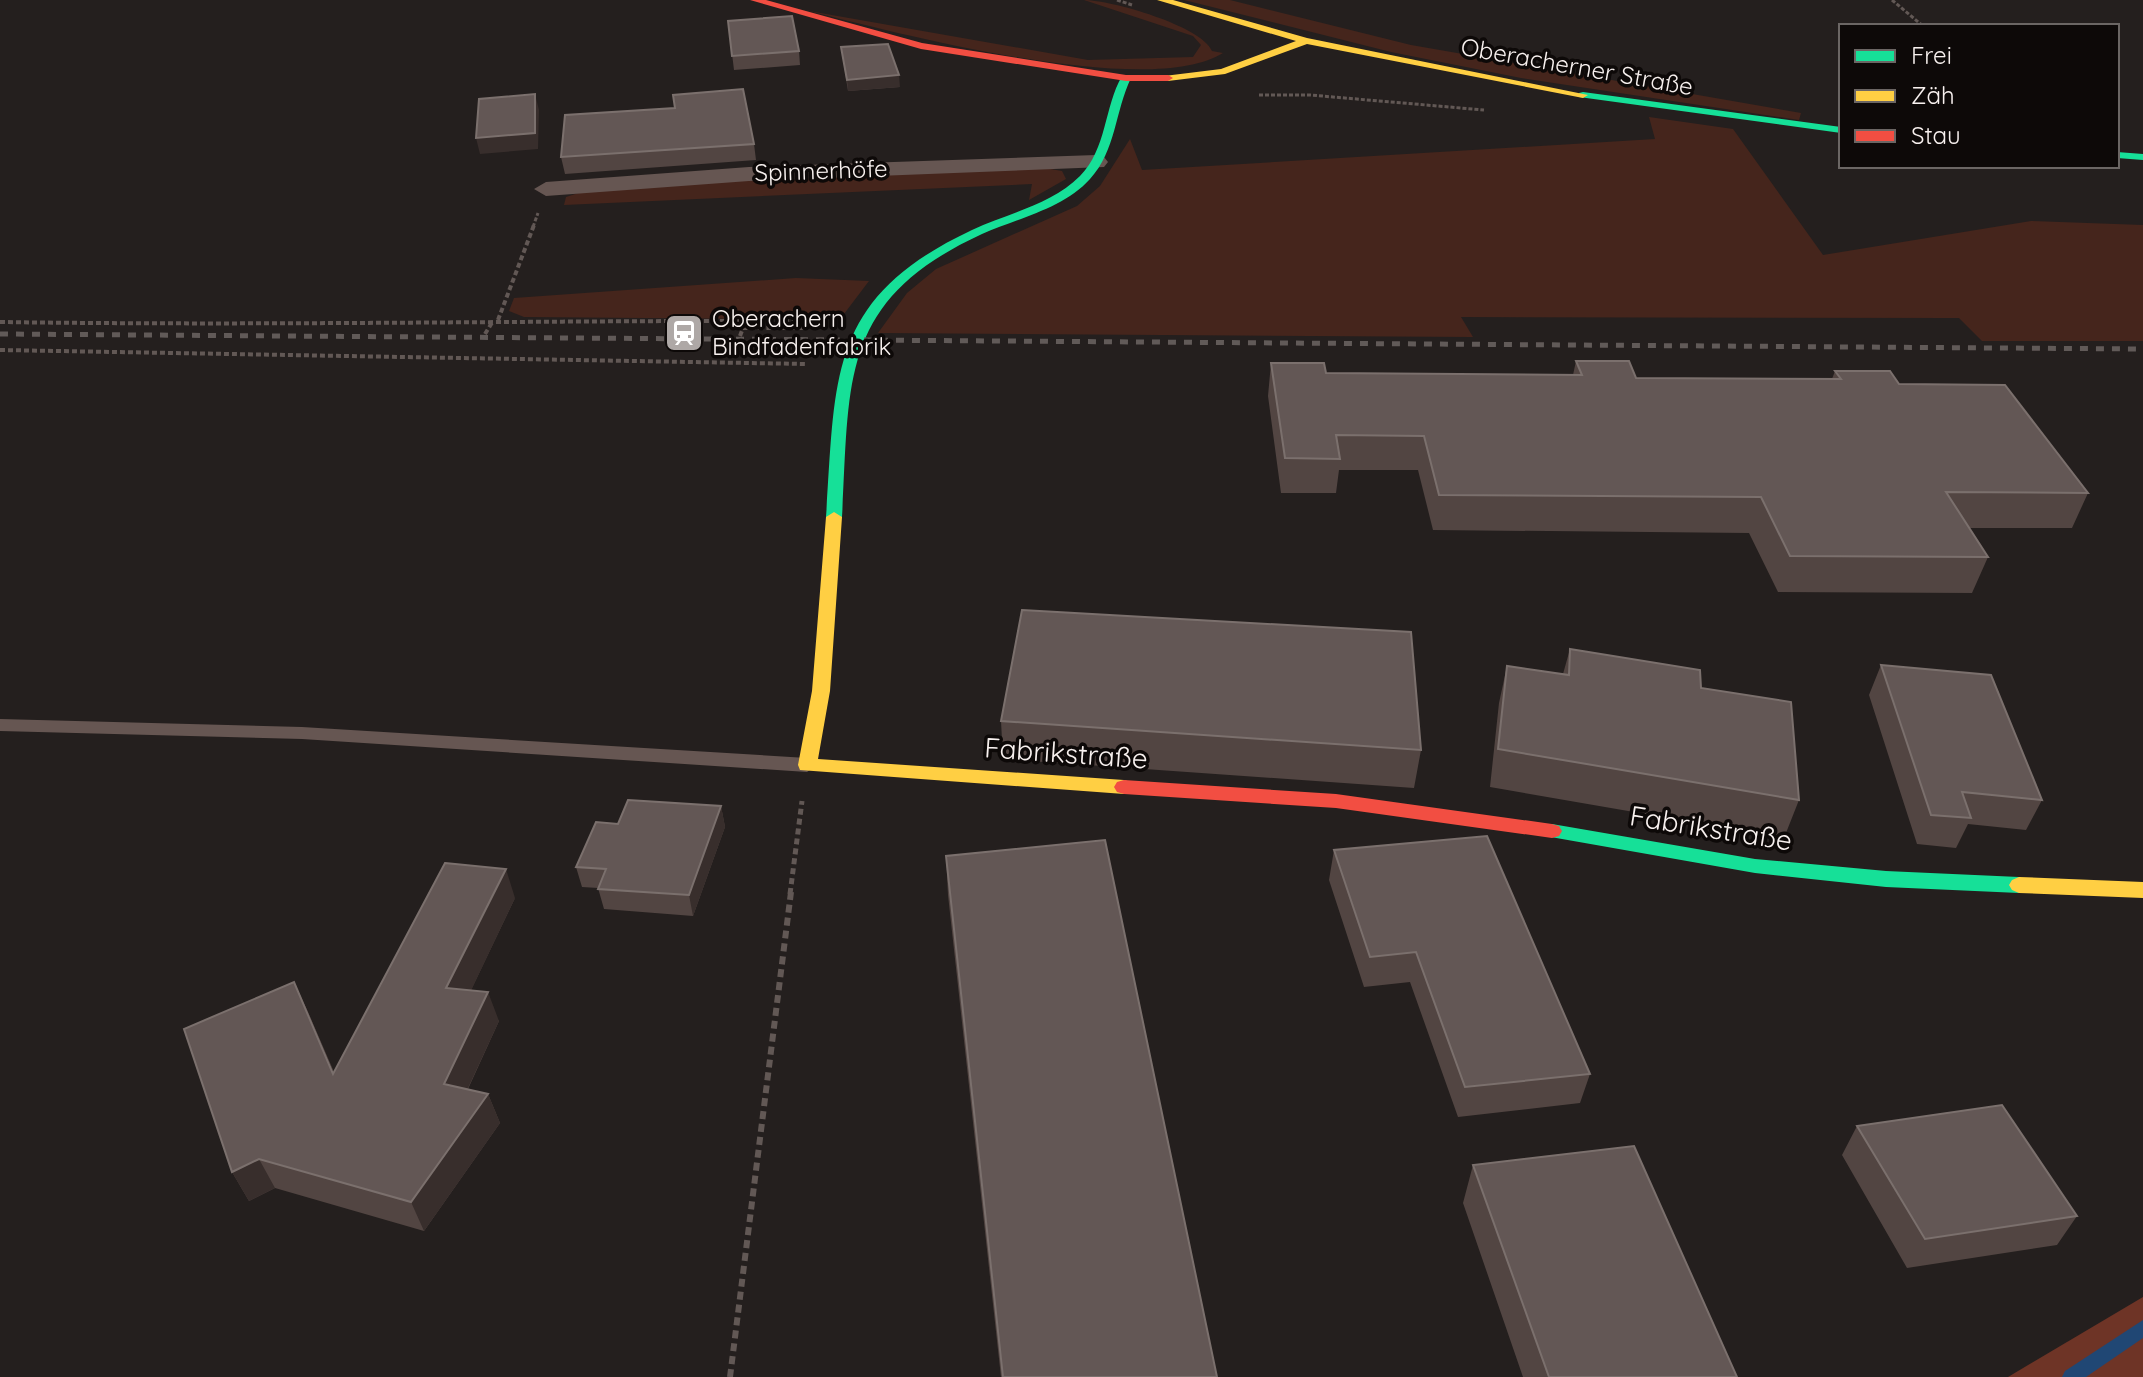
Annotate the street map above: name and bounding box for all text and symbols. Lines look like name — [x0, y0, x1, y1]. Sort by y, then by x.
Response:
legend — [1839, 24, 2119, 168]
street label: Oberacherner Straße — [1459, 31, 1696, 101]
text: Frei — [1911, 40, 1952, 70]
text: Zäh — [1911, 80, 1955, 110]
text: Stau — [1911, 120, 1961, 150]
street label: Spinnerhöfe — [754, 153, 888, 187]
place label: Oberachern Bindfadenfabrik — [712, 303, 891, 361]
station icon: Oberachern Bindfadenfabrik — [663, 312, 705, 354]
street label: Fabrikstraße — [983, 729, 1149, 776]
street label: Fabrikstraße — [1628, 797, 1795, 858]

